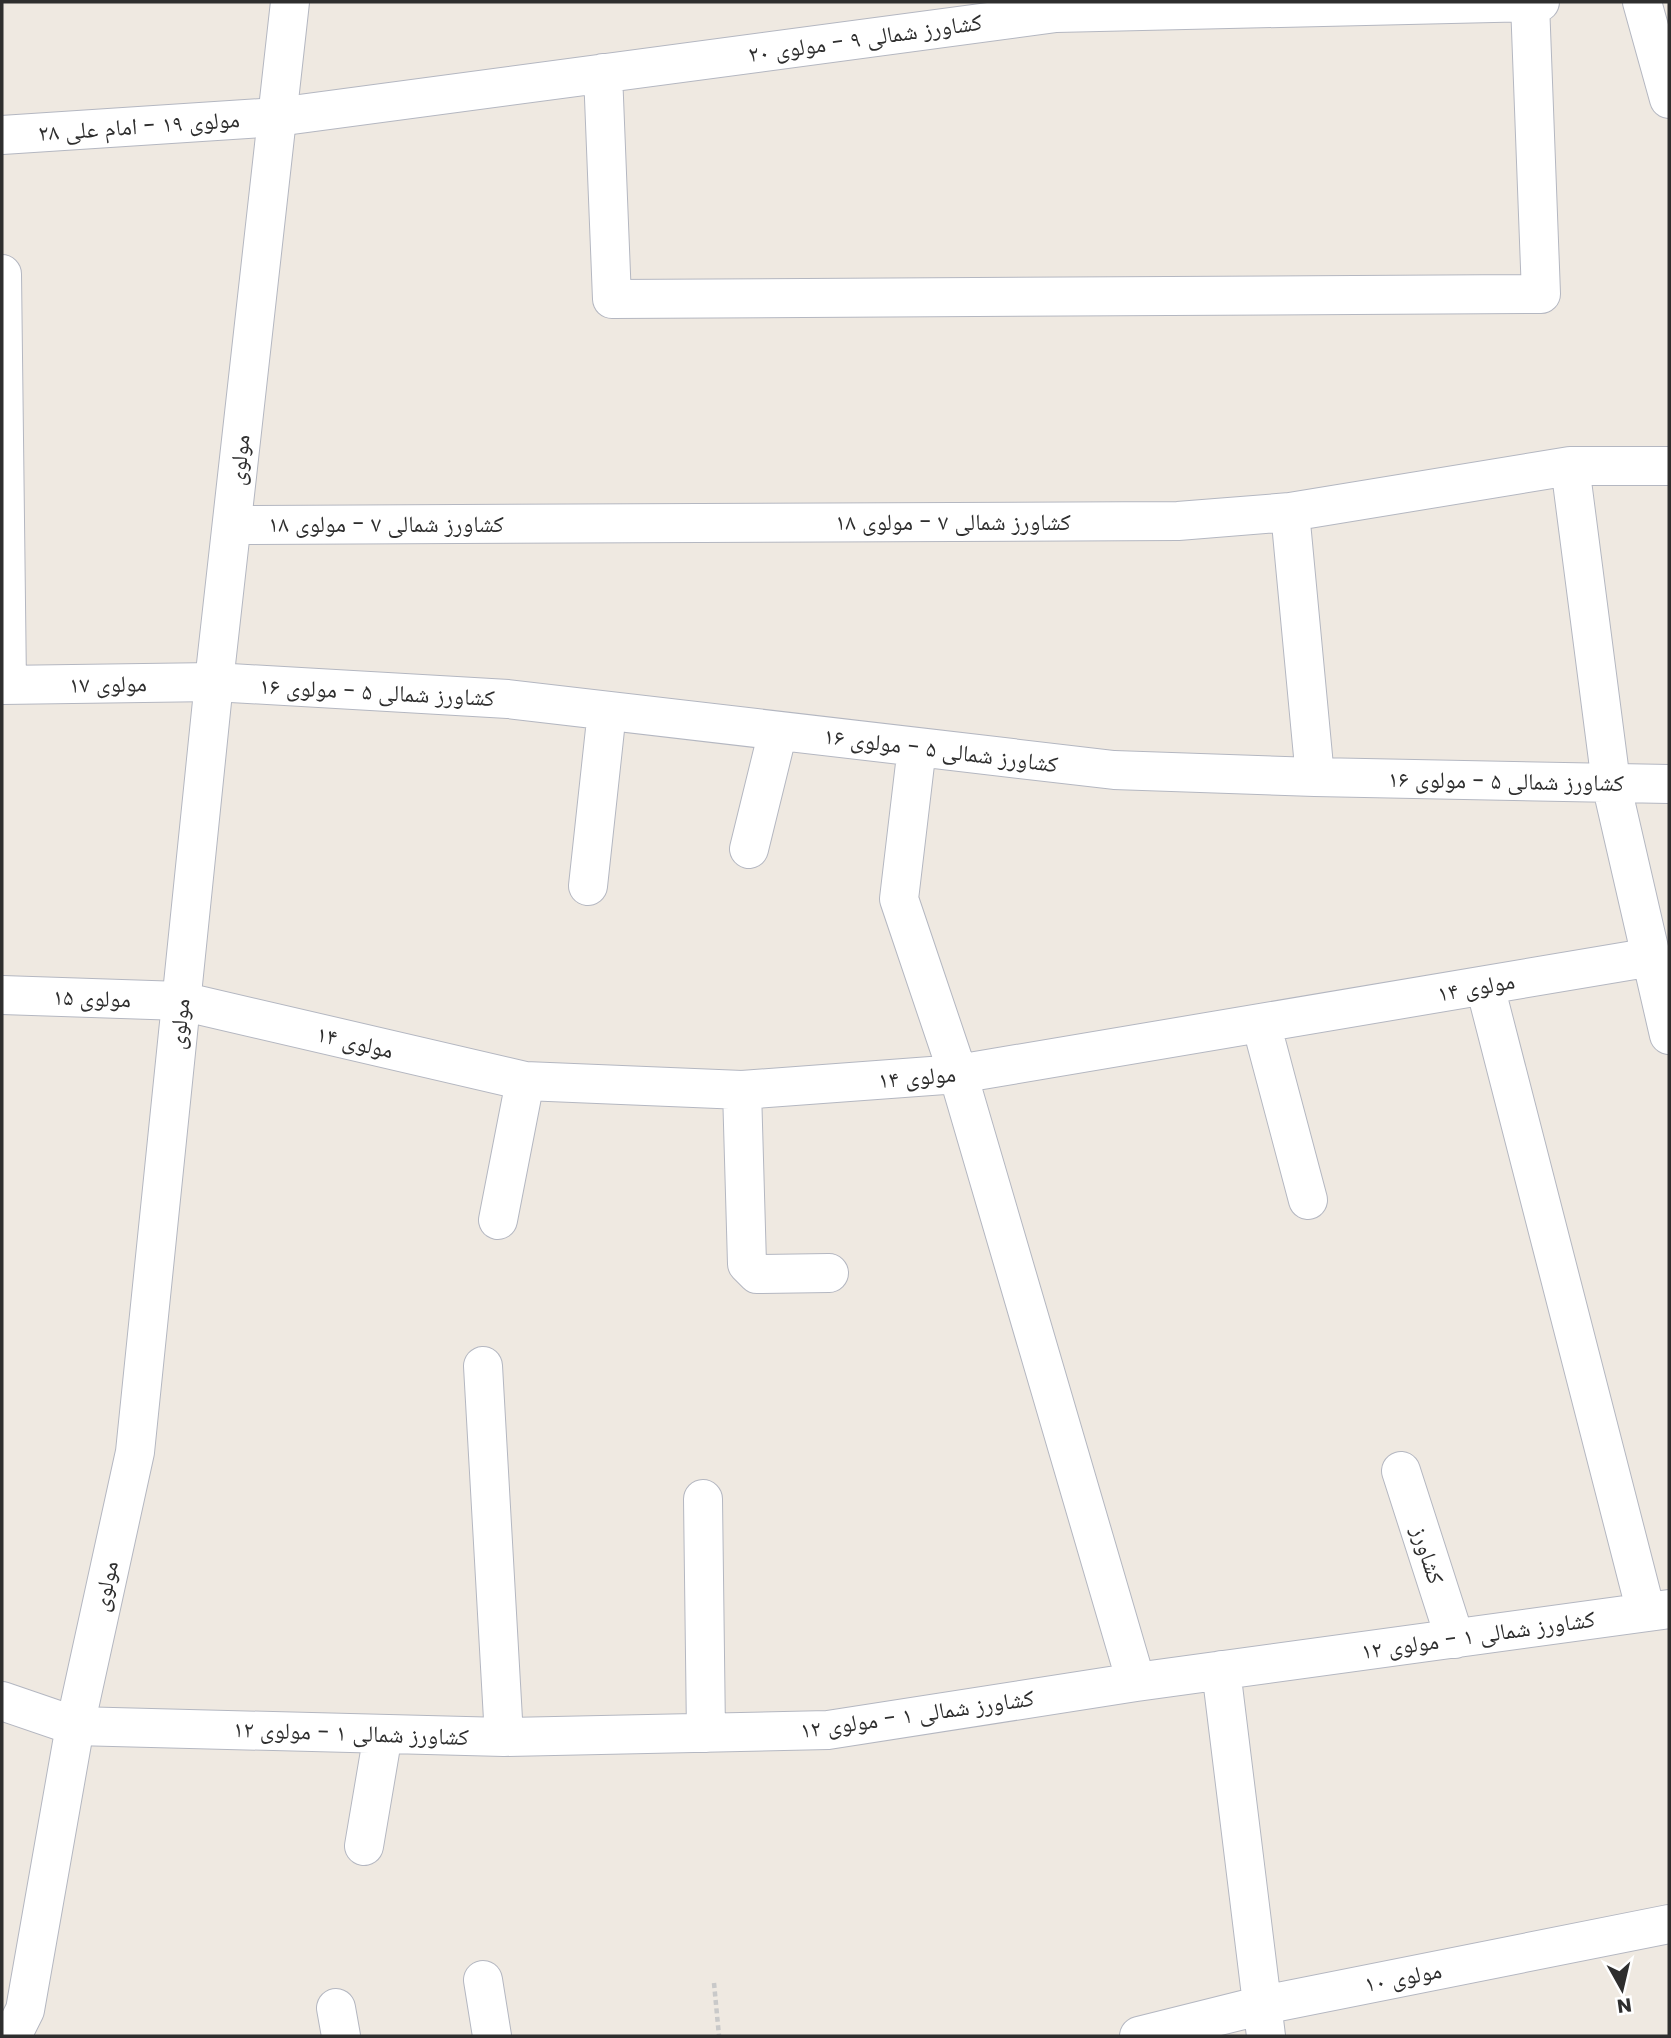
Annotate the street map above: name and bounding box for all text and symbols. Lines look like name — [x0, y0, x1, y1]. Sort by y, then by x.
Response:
street label: کشاورز شمالی ۹ - مولوی ۲۰ — [746, 6, 984, 70]
street label: مولوی ۱۹ - امام علی ۲۸ — [37, 103, 241, 149]
street label: مولوی — [220, 433, 258, 487]
street label: کشاورز شمالی ۷ - مولوی ۱۸ — [835, 506, 1071, 538]
street label: کشاورز شمالی ۷ - مولوی ۱۸ — [268, 508, 504, 540]
street label: مولوی ۱۷ — [69, 667, 147, 701]
street label: کشاورز شمالی ۵ - مولوی ۱۶ — [258, 670, 496, 714]
street label: کشاورز شمالی ۵ - مولوی ۱۶ — [822, 720, 1060, 780]
street label: کشاورز شمالی ۵ - مولوی ۱۶ — [1388, 763, 1625, 799]
street label: مولوی ۱۴ — [1435, 964, 1517, 1010]
street label: مولوی ۱۵ — [53, 981, 131, 1015]
street label: مولوی — [160, 997, 198, 1051]
street label: مولوی ۱۴ — [313, 1018, 397, 1066]
street label: مولوی ۱۴ — [877, 1058, 957, 1096]
street label: کشاورز — [1403, 1521, 1452, 1588]
street label: مولوی — [84, 1558, 126, 1614]
street label: کشاورز شمالی ۱ - مولوی ۱۲ — [1359, 1603, 1597, 1667]
street label: کشاورز شمالی ۱ - مولوی ۱۲ — [798, 1682, 1036, 1746]
street label: کشاورز شمالی ۱ - مولوی ۱۲ — [233, 1713, 470, 1753]
street label: مولوی ۱۰ — [1362, 1954, 1444, 2000]
north arrow — [1587, 1954, 1657, 2024]
text: N — [1615, 1991, 1633, 2020]

